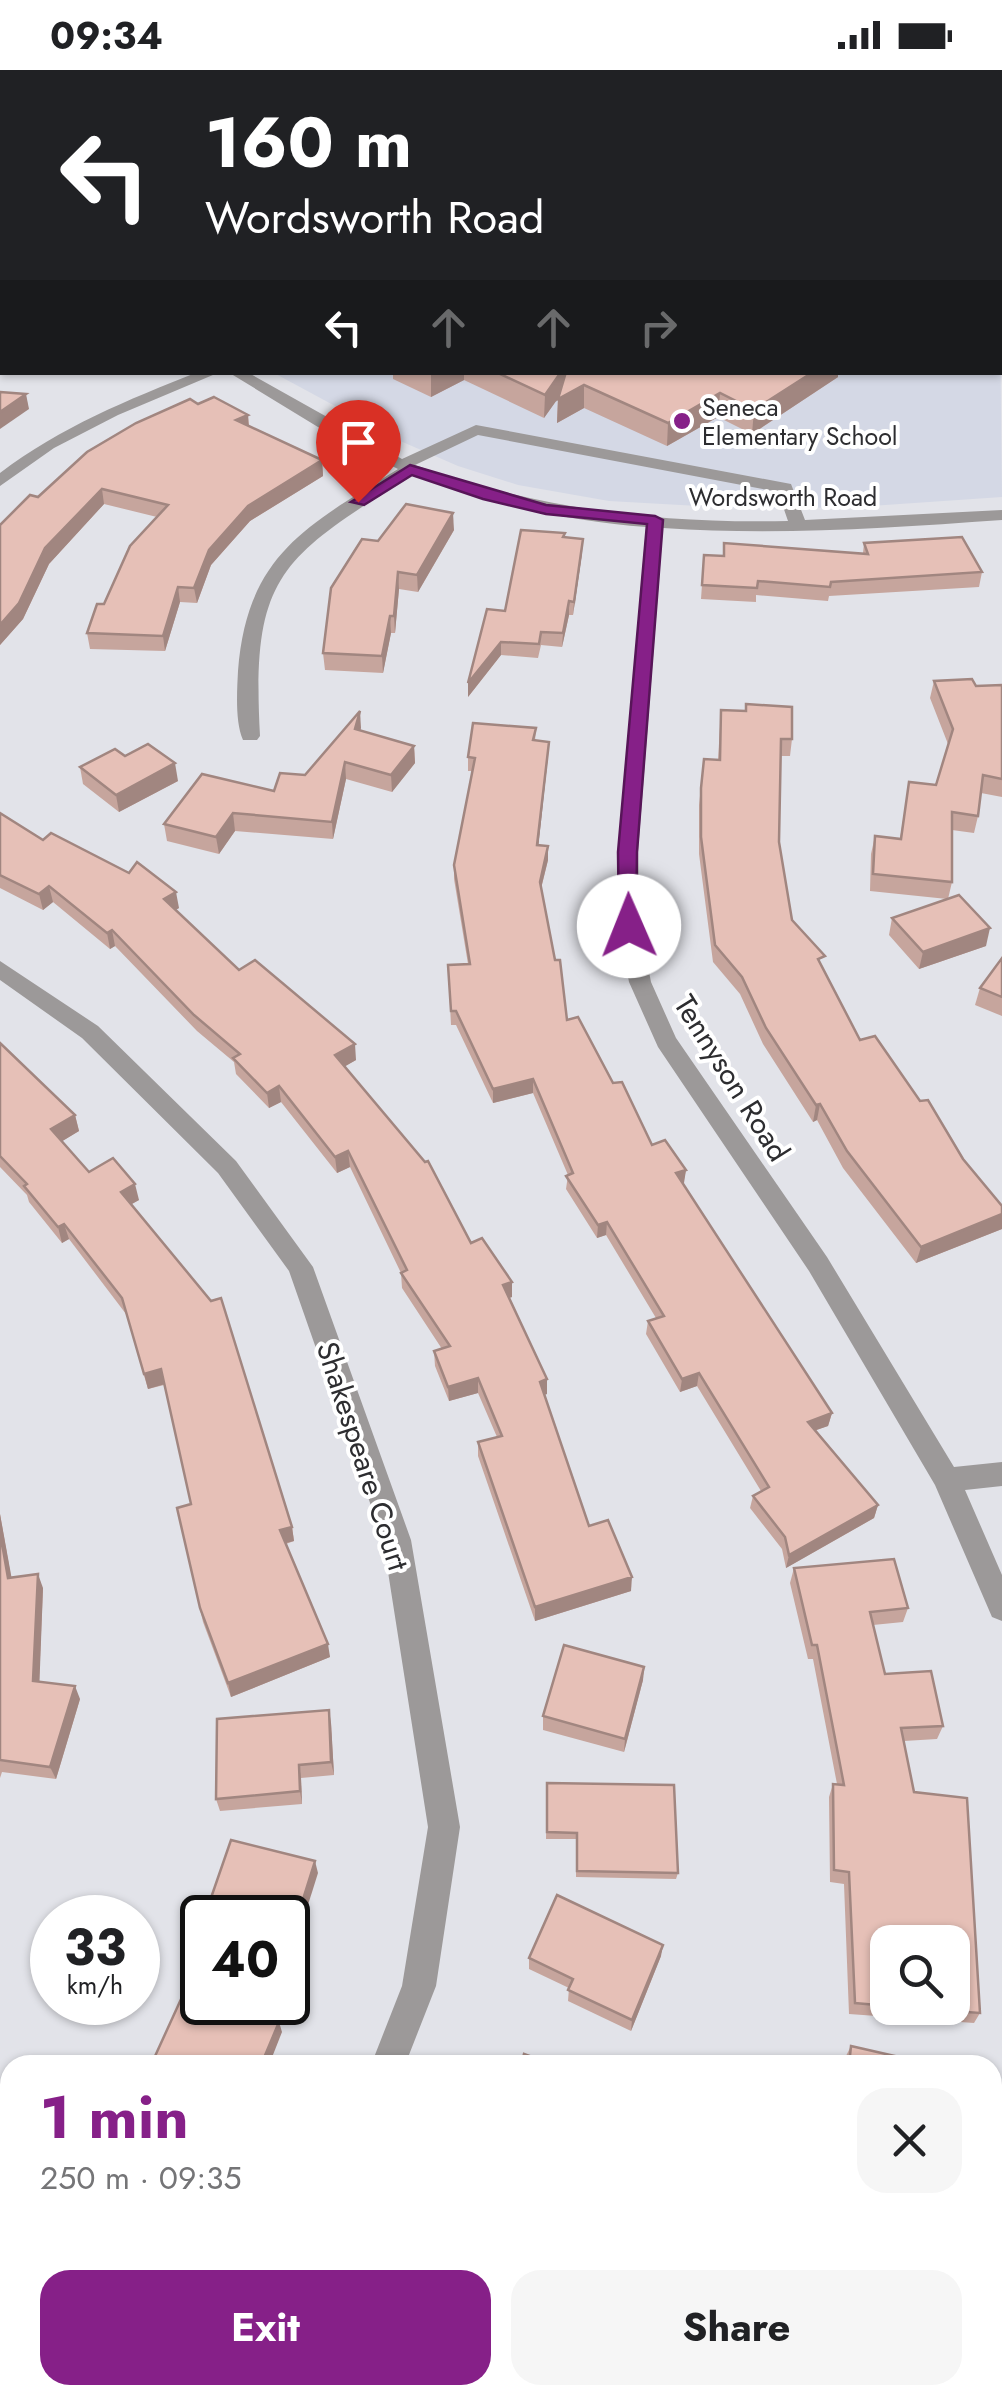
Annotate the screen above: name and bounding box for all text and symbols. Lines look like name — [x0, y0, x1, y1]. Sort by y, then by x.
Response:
text: 09:34 — [50, 8, 163, 63]
text: 160 m — [205, 92, 412, 193]
icon: left — [40, 110, 170, 240]
text: Wordsworth Road — [205, 185, 544, 250]
icon: left — [316, 300, 371, 355]
icon: ahead — [421, 300, 476, 355]
icon: ahead — [526, 300, 581, 355]
icon: right — [631, 300, 686, 355]
place label: Seneca Elementary School — [702, 389, 898, 454]
pin — [316, 400, 401, 503]
marker: Seneca Elementary School — [671, 410, 693, 432]
icon: arrive — [331, 415, 386, 470]
street label: Wordsworth Road — [689, 479, 877, 515]
position arrow — [577, 874, 681, 978]
street label: Tennyson Road — [664, 987, 800, 1169]
street label: Shakespeare Court — [306, 1336, 421, 1577]
speed limit sign: 40 — [180, 1895, 310, 2025]
text: 33 — [64, 1911, 126, 1984]
map controls — [870, 1925, 970, 2025]
button: search — [870, 1925, 970, 2025]
text: km/h — [67, 1967, 123, 2003]
text: 1 min — [40, 2074, 189, 2161]
button: close — [857, 2088, 962, 2193]
text: 250 m · 09:35 — [40, 2155, 242, 2201]
button: Exit — [40, 2270, 491, 2385]
button: Share — [511, 2270, 962, 2385]

